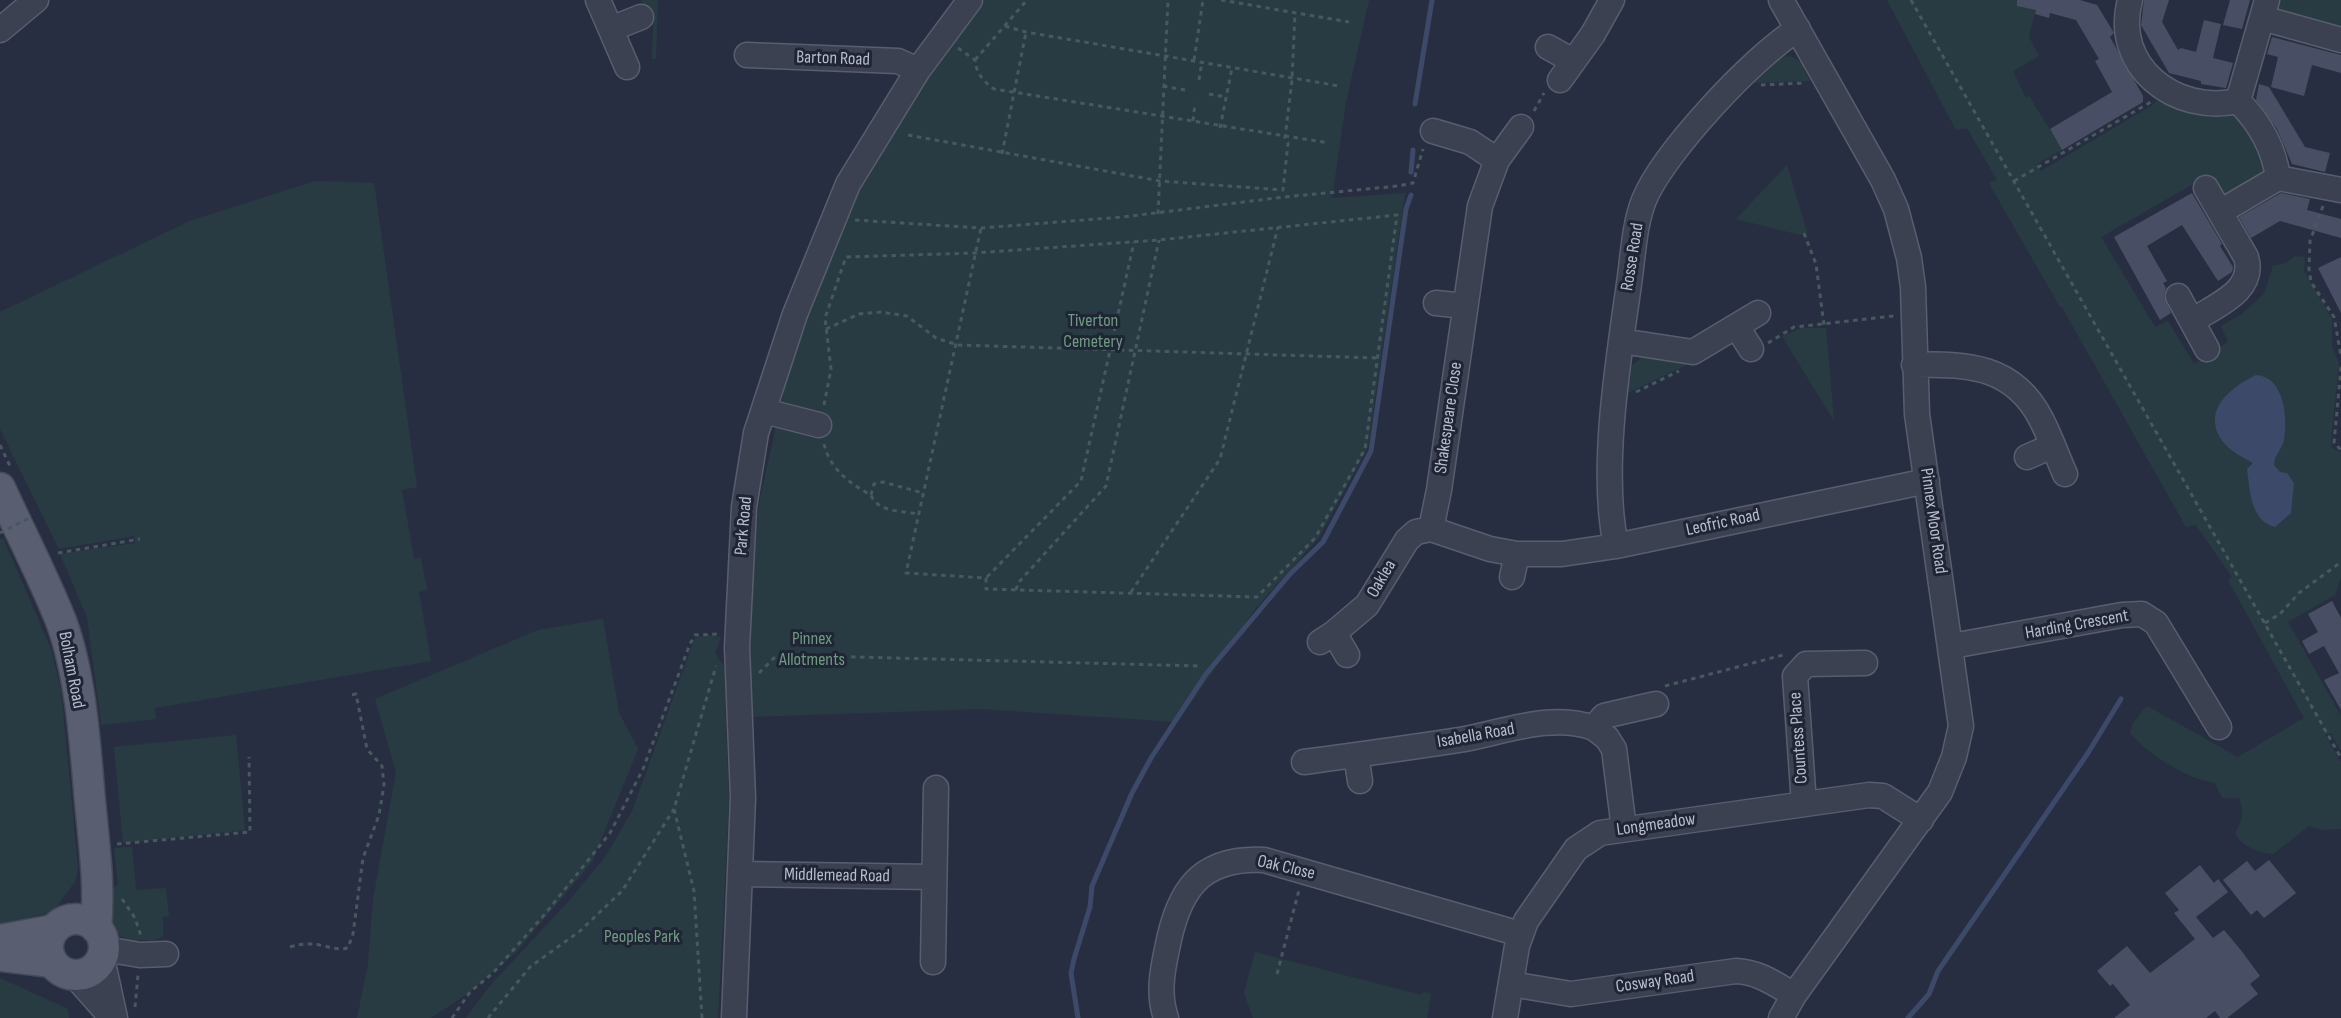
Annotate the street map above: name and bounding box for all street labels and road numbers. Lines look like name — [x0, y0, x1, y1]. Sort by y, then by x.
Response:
street label: Barton Road — [796, 47, 870, 71]
street label: Rosse Road — [1617, 222, 1649, 292]
street label: Shakespeare Close — [1430, 361, 1468, 475]
street label: Pinnex Moor Road — [1915, 467, 1951, 575]
street label: Park Road — [731, 496, 757, 556]
street label: Leofric Road — [1684, 505, 1762, 541]
street label: Oaklea — [1363, 556, 1401, 602]
street label: Harding Crescent — [2024, 605, 2130, 645]
street label: Bolham Road — [53, 630, 89, 710]
street label: Countess Place — [1785, 691, 1813, 785]
street label: Isabella Road — [1436, 719, 1516, 753]
street label: Longmeadow — [1615, 809, 1697, 841]
street label: Oak Close — [1255, 851, 1317, 885]
street label: Middlemead Road — [784, 864, 890, 888]
street label: Cosway Road — [1614, 966, 1696, 998]

